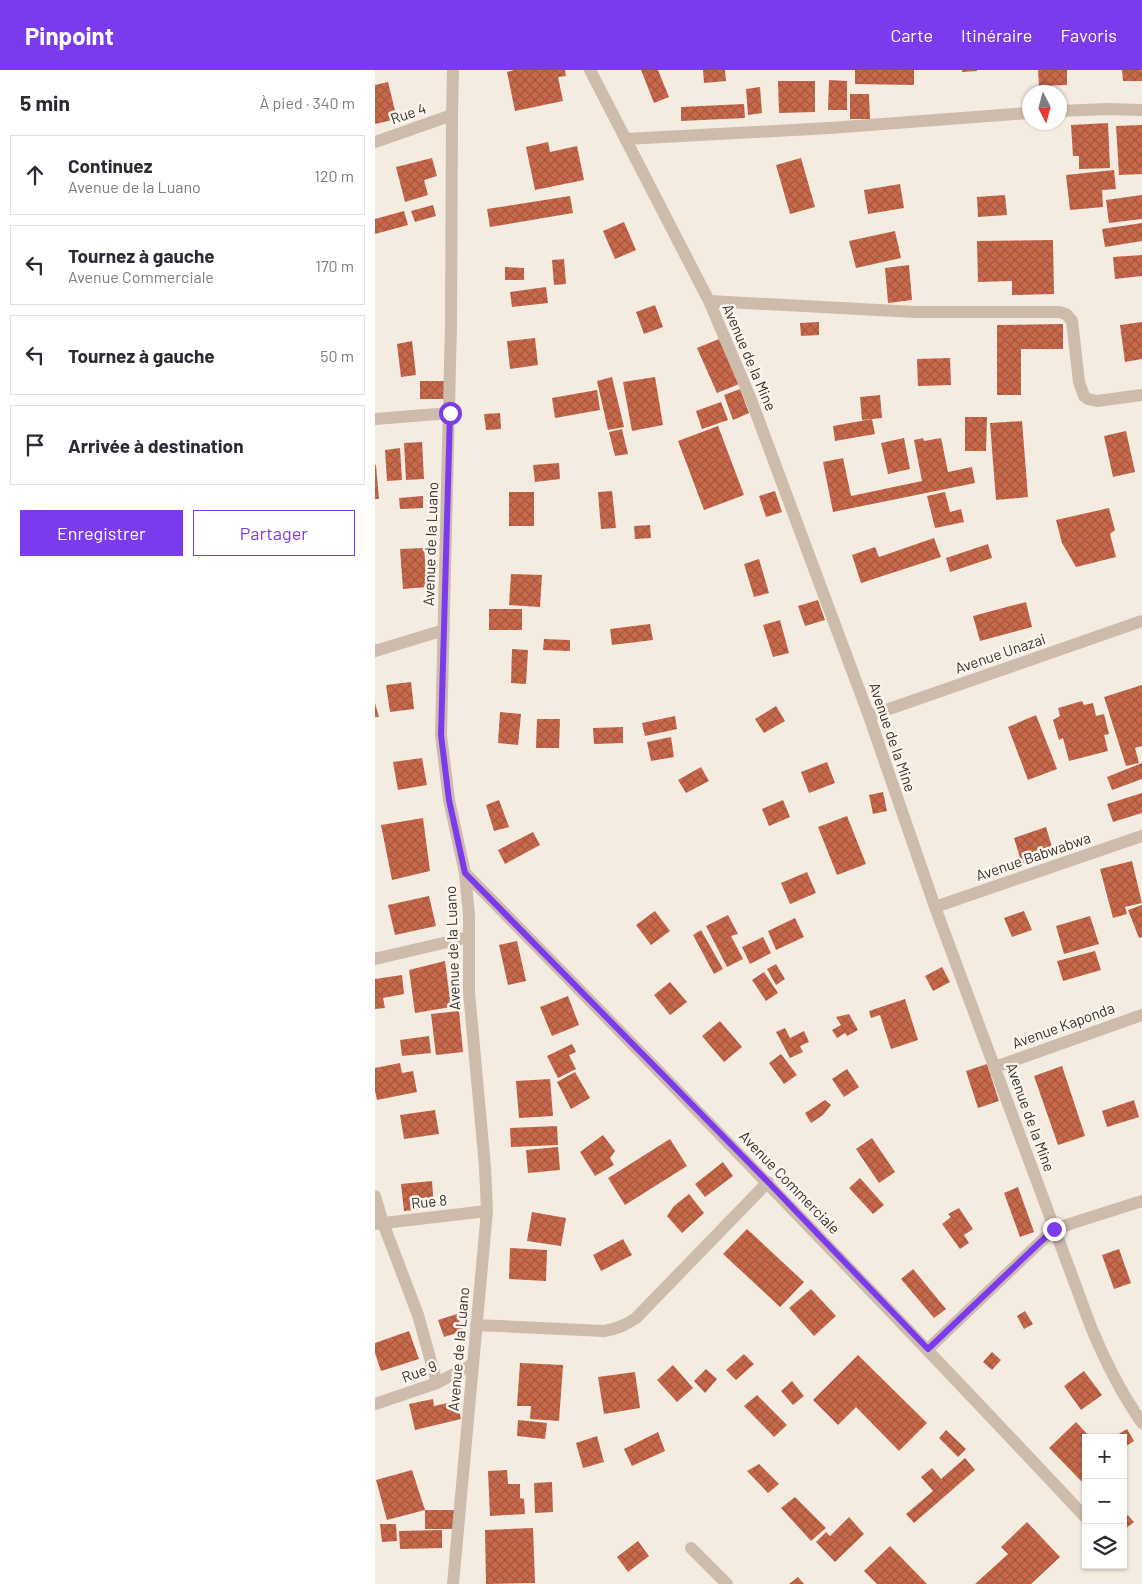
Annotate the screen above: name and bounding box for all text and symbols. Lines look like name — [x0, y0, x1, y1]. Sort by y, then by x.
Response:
text: Pinpoint — [25, 21, 114, 50]
text: Carte — [890, 24, 933, 46]
text: Itinéraire — [961, 24, 1032, 46]
text: Favoris — [1060, 24, 1117, 46]
north arrow — [1022, 85, 1067, 130]
text: 5 min — [20, 90, 70, 115]
text: À pied · 340 m — [260, 93, 355, 112]
street label: Rue 4 — [388, 99, 428, 127]
text: Continuez — [68, 154, 152, 177]
icon: ahead — [21, 161, 49, 189]
text: 120 m — [314, 166, 354, 185]
text: Avenue de la Luano — [68, 177, 201, 196]
text: Tournez à gauche — [68, 244, 215, 267]
icon: left — [21, 251, 49, 279]
text: 170 m — [315, 256, 354, 275]
text: Avenue Commerciale — [68, 267, 214, 286]
street label: Avenue de la Mine — [719, 301, 781, 413]
icon: left — [21, 341, 49, 369]
text: Tournez à gauche — [68, 344, 215, 367]
text: 50 m — [320, 346, 354, 365]
route start — [439, 402, 462, 425]
icon: arrive — [21, 431, 49, 459]
text: Arrivée à destination — [68, 434, 244, 457]
street label: Avenue de la Luano — [419, 482, 441, 606]
button: Enregistrer — [20, 510, 183, 556]
button: Partager — [193, 510, 355, 556]
street label: Avenue Unazai — [952, 629, 1048, 677]
street label: Avenue de la Mine — [866, 680, 920, 794]
street label: Avenue Babwabwa — [973, 828, 1093, 884]
street label: Avenue de la Luano — [441, 886, 463, 1010]
street label: Avenue Kaponda — [1009, 998, 1117, 1052]
street label: Avenue de la Mine — [1003, 1060, 1059, 1174]
street label: Avenue Commerciale — [736, 1127, 844, 1237]
street label: Rue 8 — [410, 1190, 448, 1212]
route end — [1043, 1218, 1066, 1241]
street label: Avenue de la Luano — [444, 1286, 472, 1412]
street label: Rue 9 — [399, 1356, 439, 1386]
map controls — [1082, 1434, 1127, 1569]
button: + — [1082, 1434, 1127, 1479]
button: − — [1082, 1479, 1127, 1524]
button: layers — [1082, 1524, 1127, 1569]

